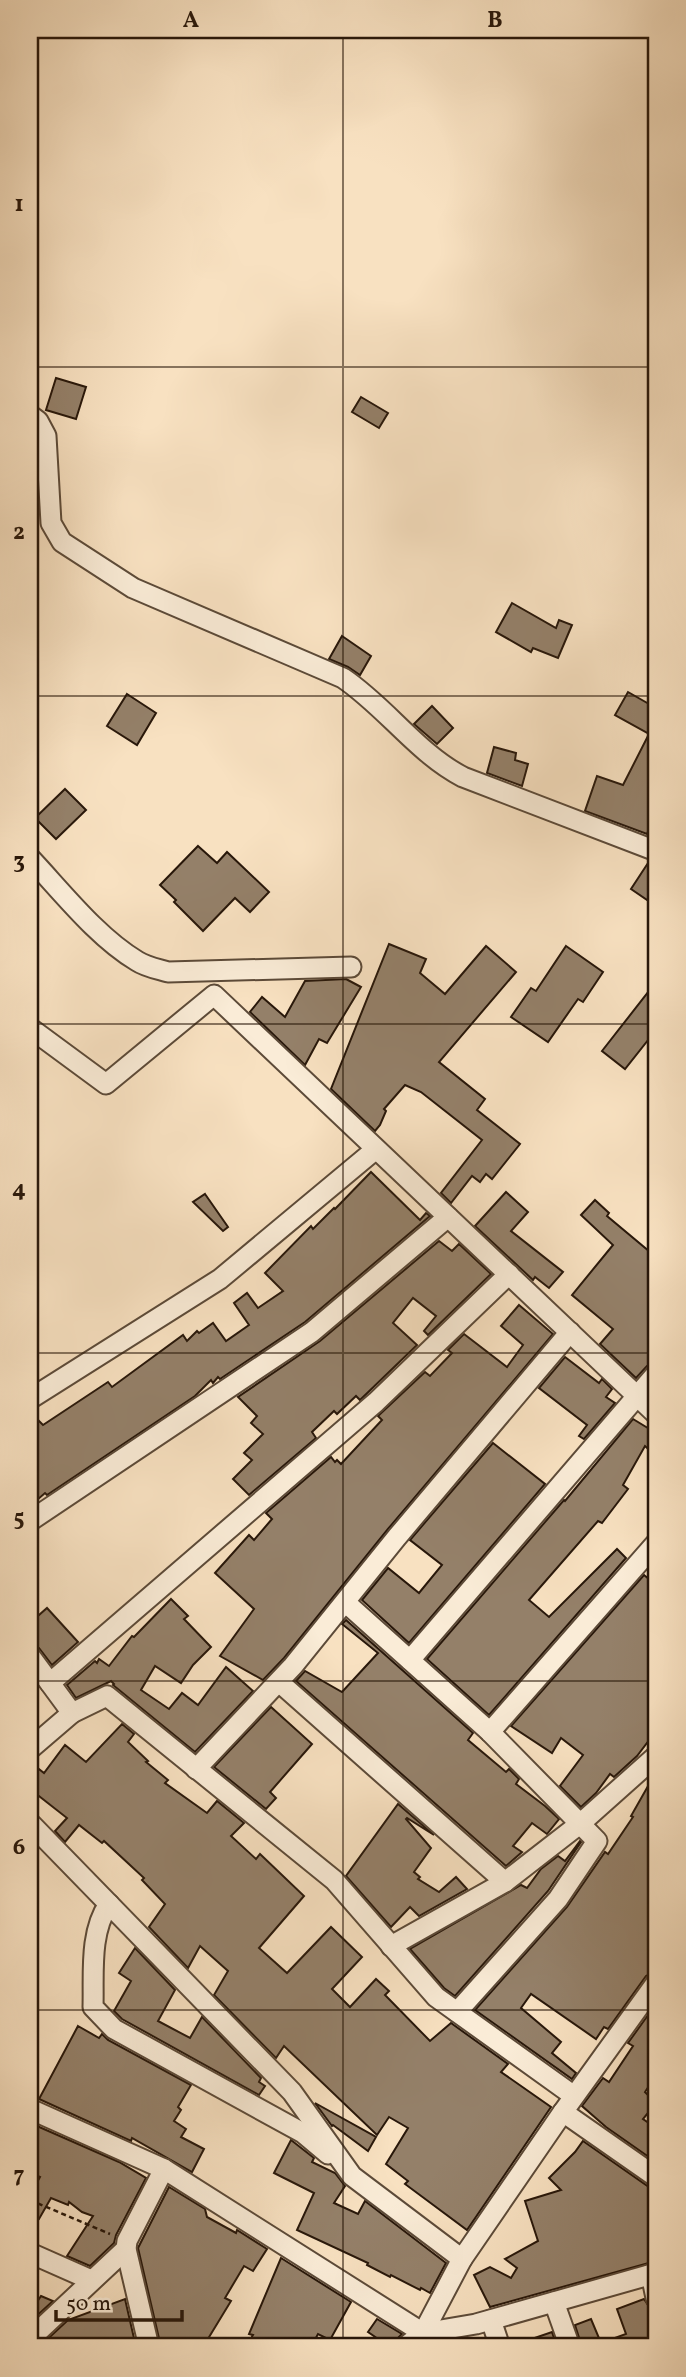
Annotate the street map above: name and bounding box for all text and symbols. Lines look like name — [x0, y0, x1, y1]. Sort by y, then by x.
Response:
text: A — [183, 5, 199, 37]
text: B — [487, 5, 503, 37]
text: 1 — [14, 189, 24, 221]
text: 2 — [13, 517, 25, 549]
text: 3 — [13, 846, 25, 878]
text: 4 — [12, 1174, 26, 1206]
text: 5 — [13, 1503, 25, 1535]
text: 6 — [13, 1832, 25, 1864]
text: 7 — [14, 2160, 25, 2192]
scale bar — [56, 2279, 182, 2323]
text: 50 m — [66, 2290, 111, 2319]

